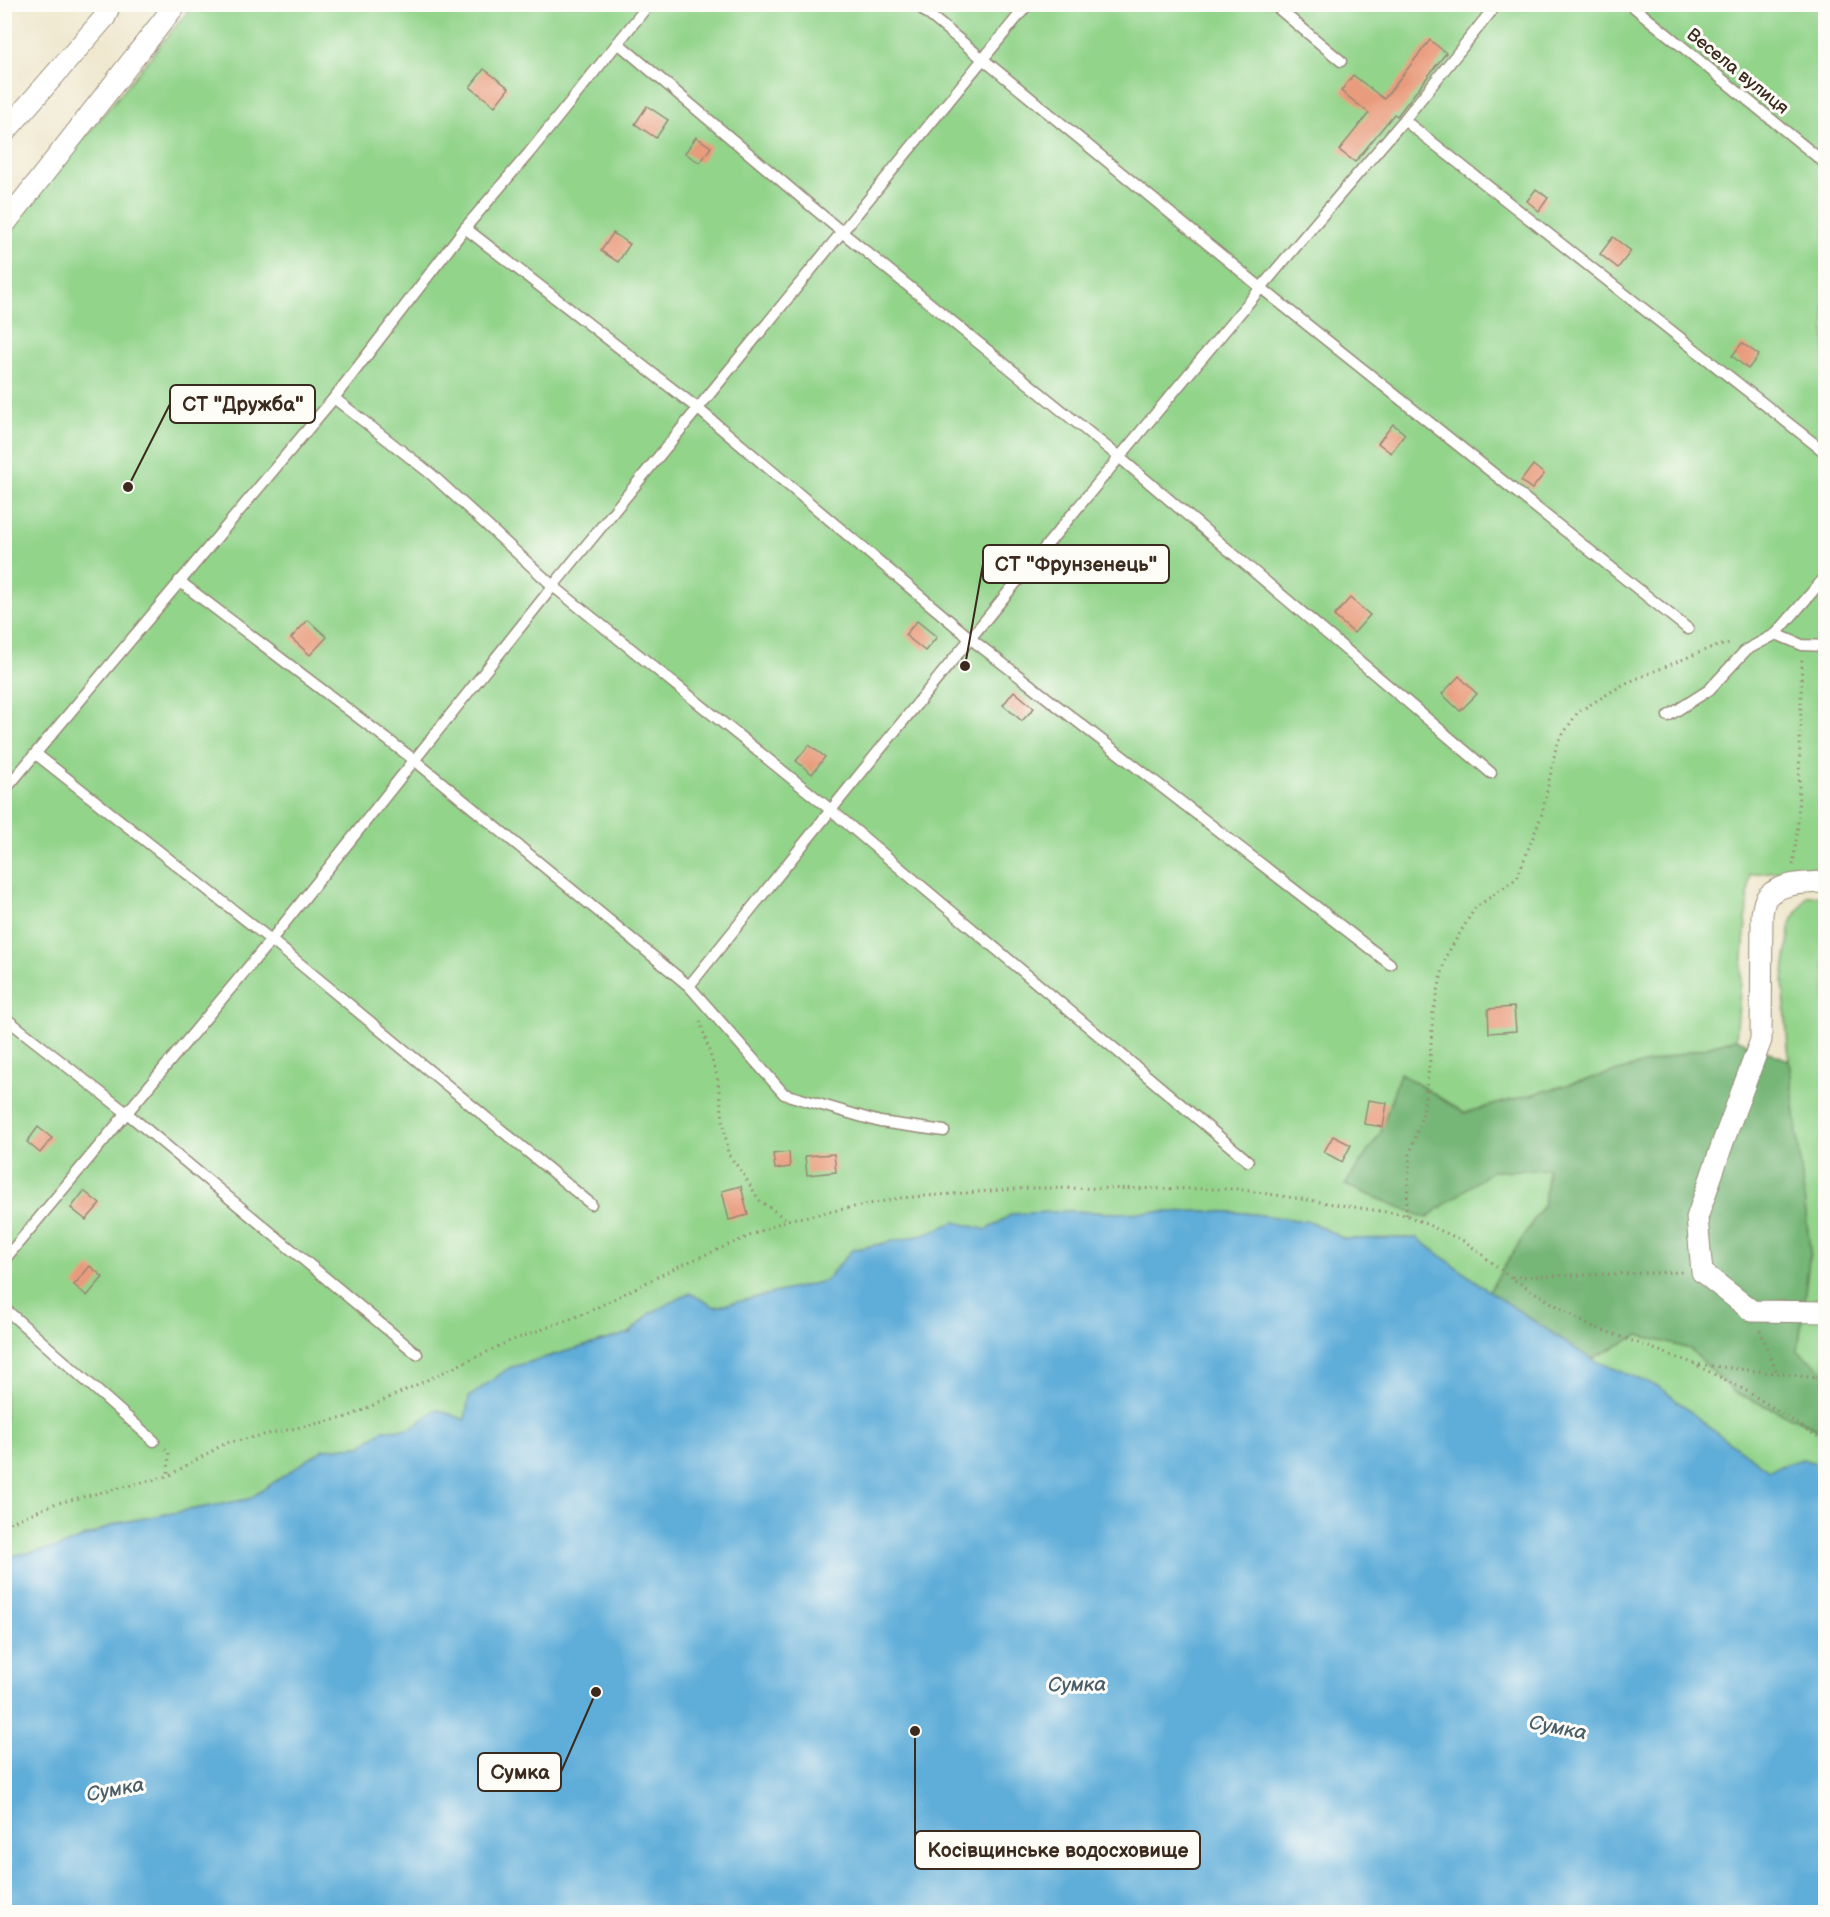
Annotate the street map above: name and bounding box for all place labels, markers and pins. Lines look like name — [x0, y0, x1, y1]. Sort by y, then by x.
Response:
callout: СТ "Дружба" — [170, 385, 315, 423]
callout: СТ "Фрунзенець" — [983, 545, 1169, 583]
callout: Сумка — [478, 1753, 561, 1791]
callout: Косівщинське водосховище — [915, 1831, 1200, 1869]

